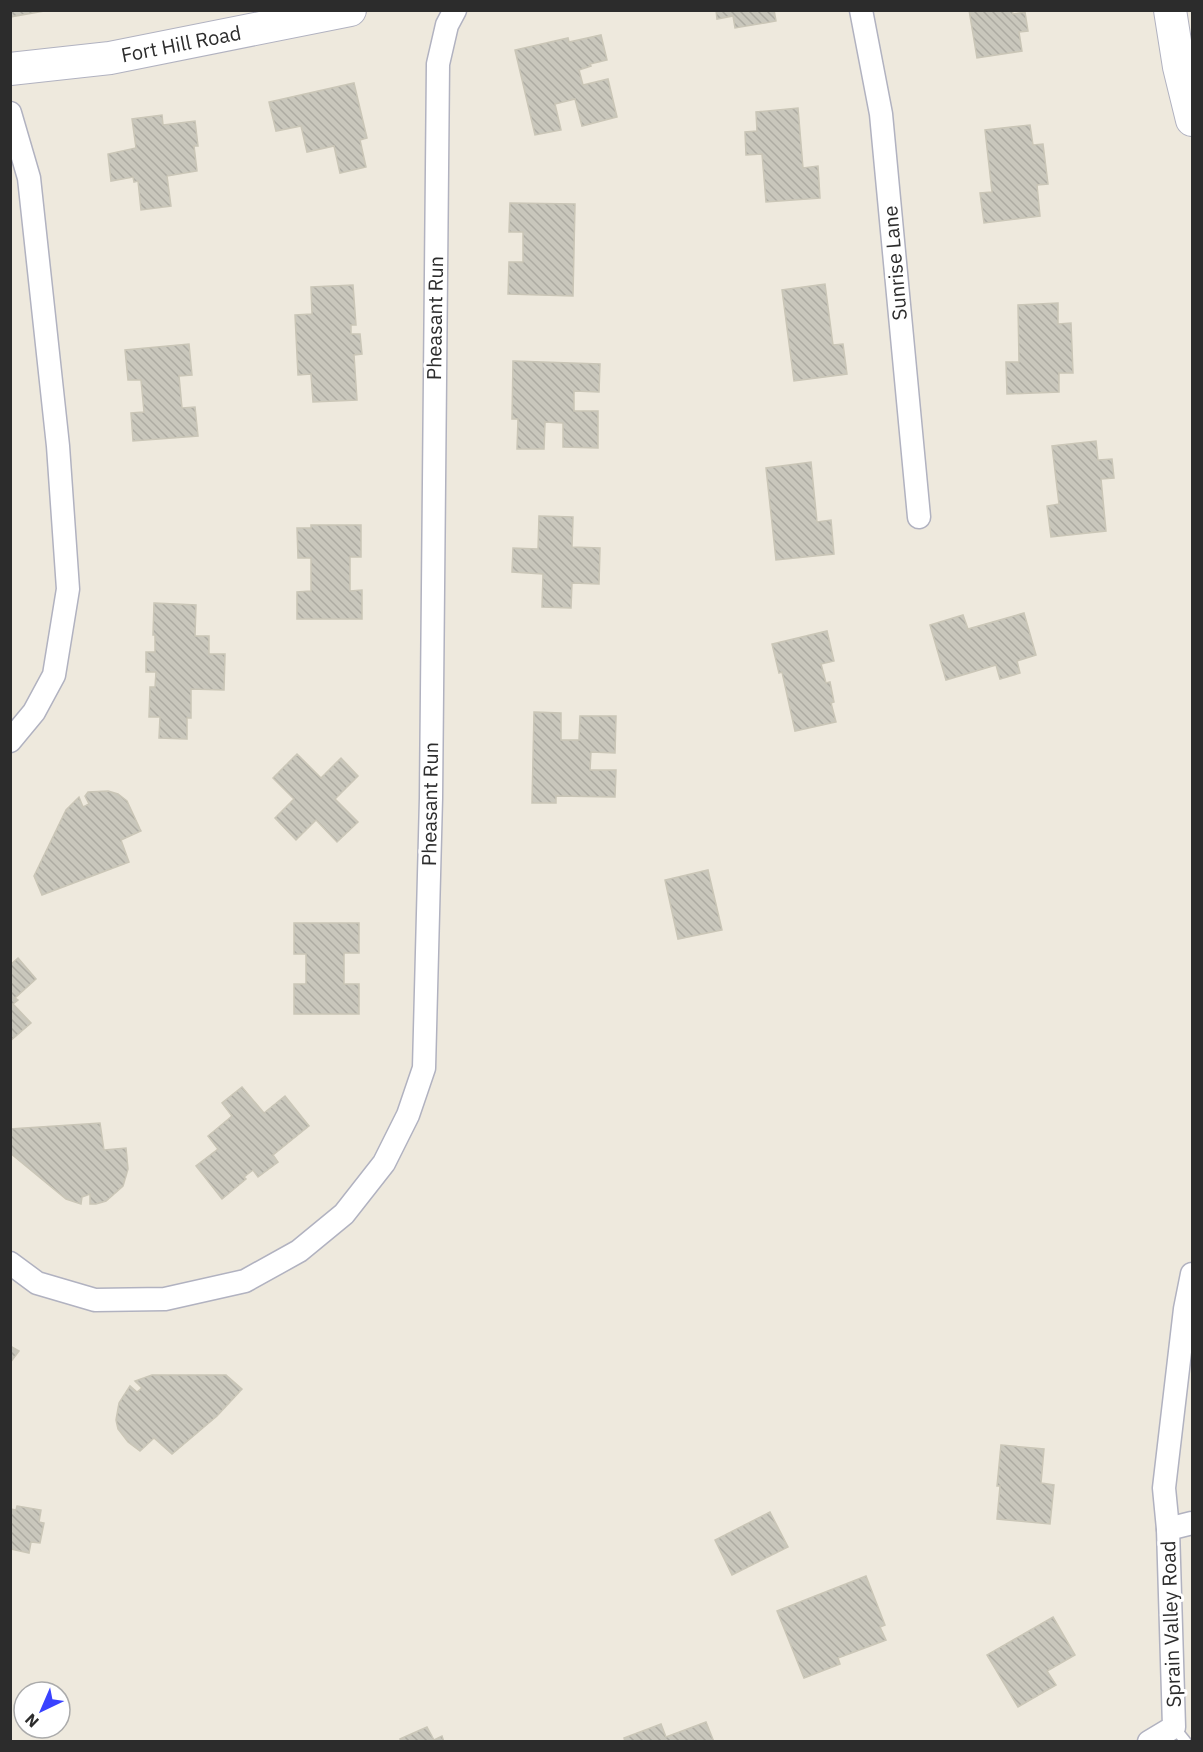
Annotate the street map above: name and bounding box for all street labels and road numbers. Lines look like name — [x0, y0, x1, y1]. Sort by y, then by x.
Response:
street label: Fort Hill Road — [119, 19, 243, 68]
street label: Sunrise Lane — [876, 204, 913, 322]
street label: Pheasant Run — [420, 256, 449, 380]
street label: Pheasant Run — [415, 742, 444, 866]
street label: Sprain Valley Road — [1154, 1540, 1187, 1708]

